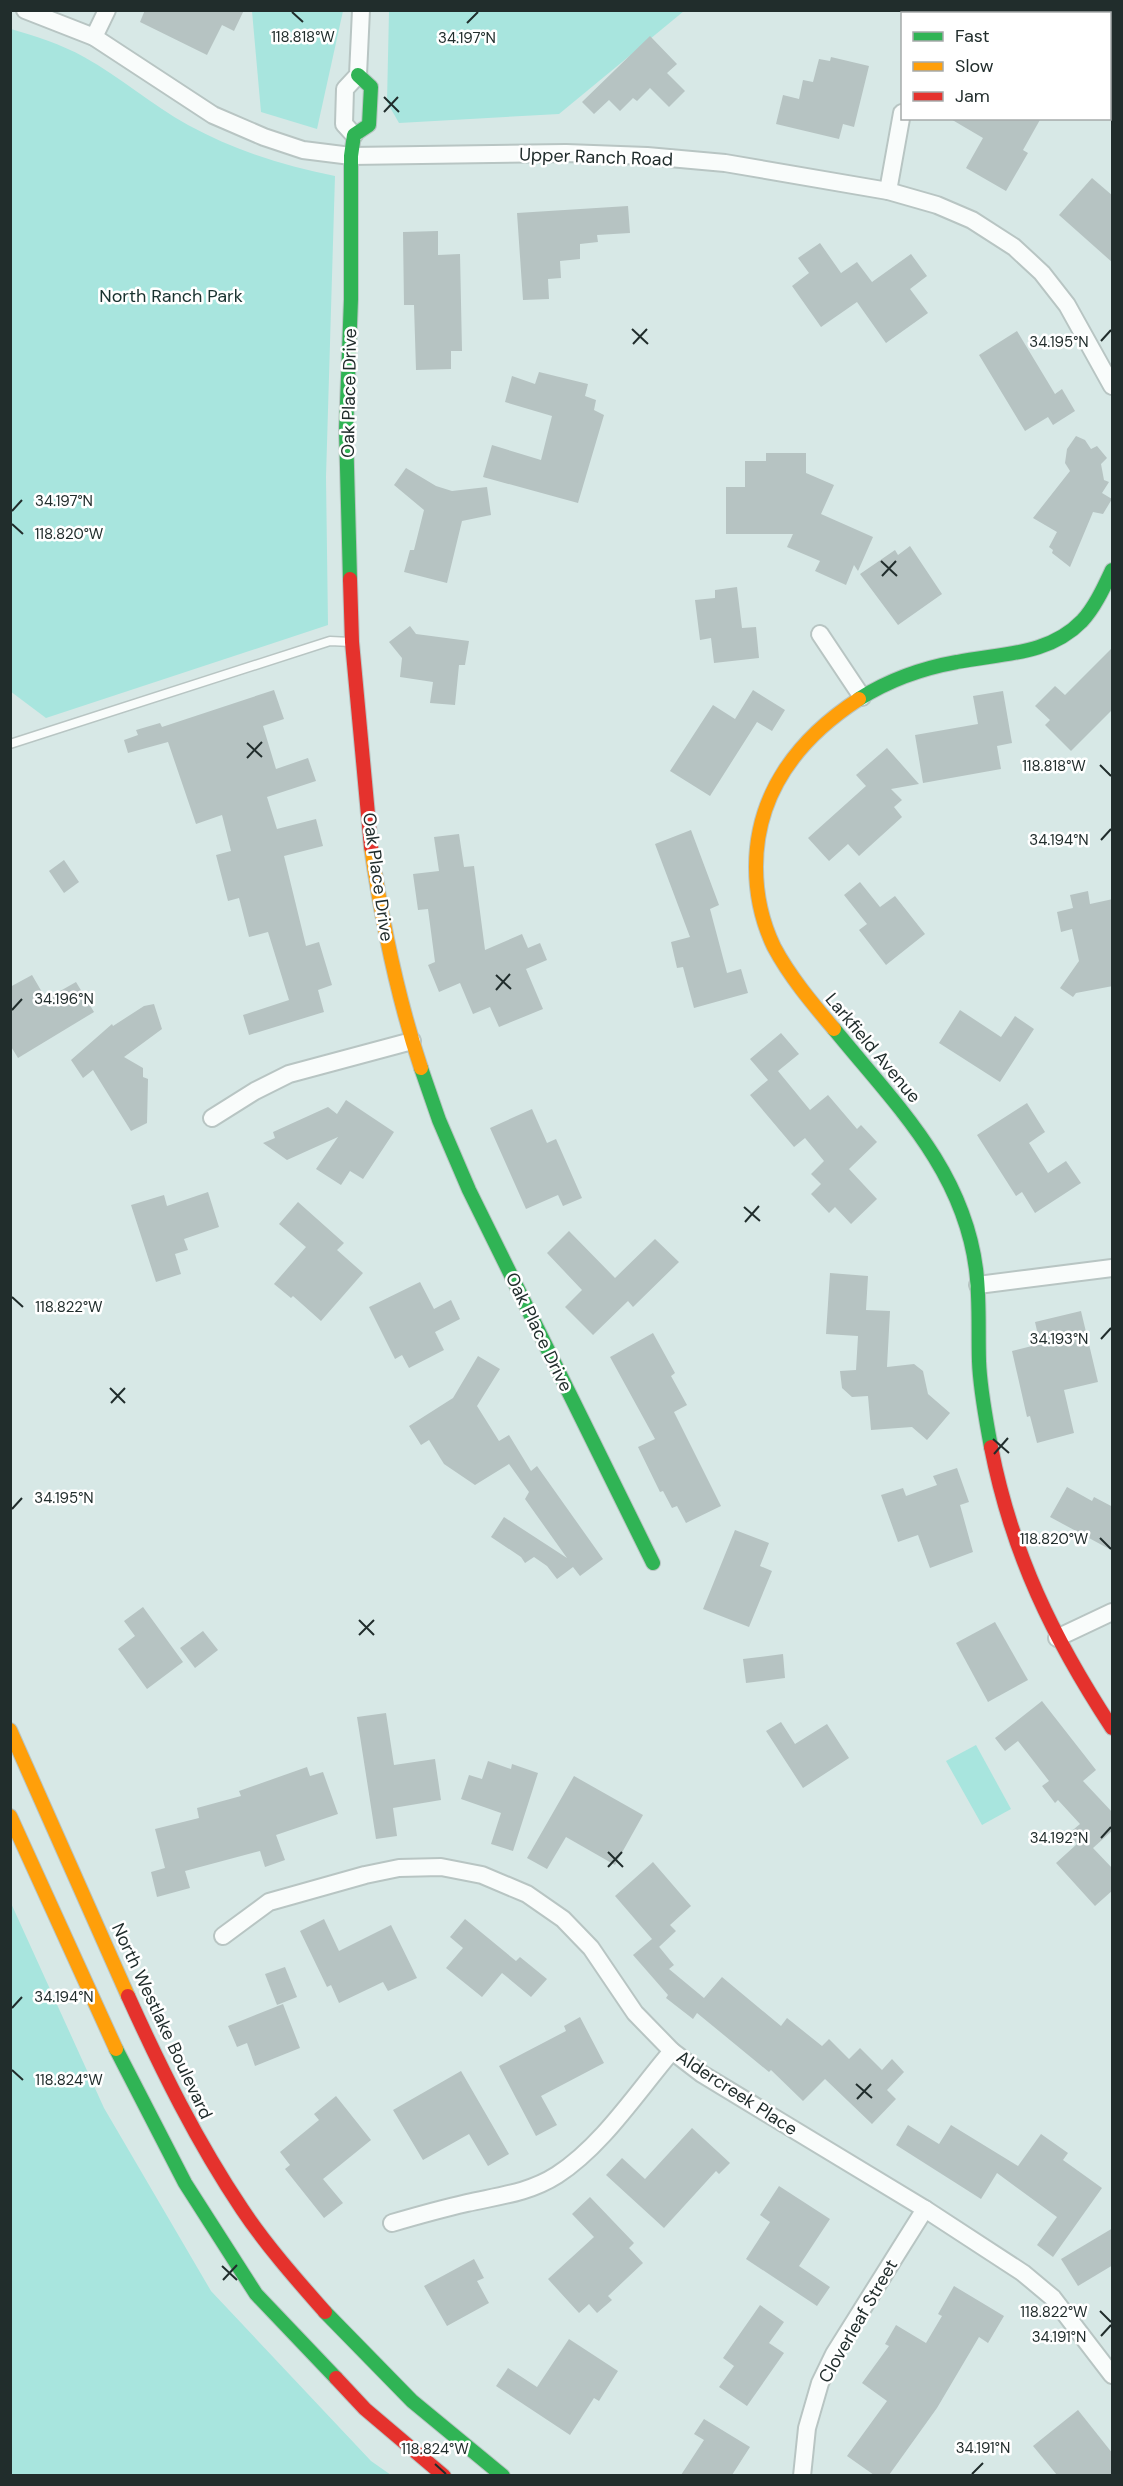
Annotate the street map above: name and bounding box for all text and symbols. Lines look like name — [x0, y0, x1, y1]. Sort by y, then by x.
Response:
legend — [901, 12, 1111, 120]
text: Fast — [955, 24, 990, 48]
text: 118.818°W — [271, 27, 335, 47]
text: 34.197°N — [438, 28, 496, 48]
text: Slow — [955, 54, 994, 78]
text: Jam — [955, 84, 990, 108]
street label: Upper Ranch Road — [519, 142, 673, 172]
park label: North Ranch Park — [99, 284, 243, 308]
street label: Oak Place Drive — [336, 328, 362, 458]
text: 34.195°N — [1029, 332, 1089, 352]
text: 34.197°N — [35, 491, 93, 511]
text: 118.820°W — [35, 524, 104, 544]
text: 118.818°W — [1022, 756, 1086, 776]
street label: Oak Place Drive — [357, 811, 399, 943]
text: 34.194°N — [1029, 830, 1089, 850]
street label: Larkfield Avenue — [820, 988, 926, 1108]
text: 34.196°N — [34, 989, 94, 1009]
street label: Oak Place Drive — [500, 1268, 578, 1396]
text: 118.822°W — [35, 1297, 103, 1317]
text: 34.193°N — [1030, 1329, 1088, 1349]
text: 34.195°N — [34, 1488, 94, 1508]
text: 118.820°W — [1020, 1529, 1089, 1549]
text: 34.192°N — [1030, 1828, 1088, 1848]
street label: North Westlake Boulevard — [106, 1919, 218, 2123]
text: 34.194°N — [34, 1987, 94, 2007]
street label: Aldercreek Place — [672, 2045, 802, 2141]
text: 118.824°W — [35, 2070, 103, 2090]
street label: Cloverleaf Street — [813, 2255, 903, 2387]
text: 118.822°W — [1020, 2302, 1088, 2322]
text: 34.191°N — [1032, 2327, 1086, 2347]
text: 34.191°N — [956, 2438, 1010, 2458]
text: 118.824°W — [401, 2439, 469, 2459]

